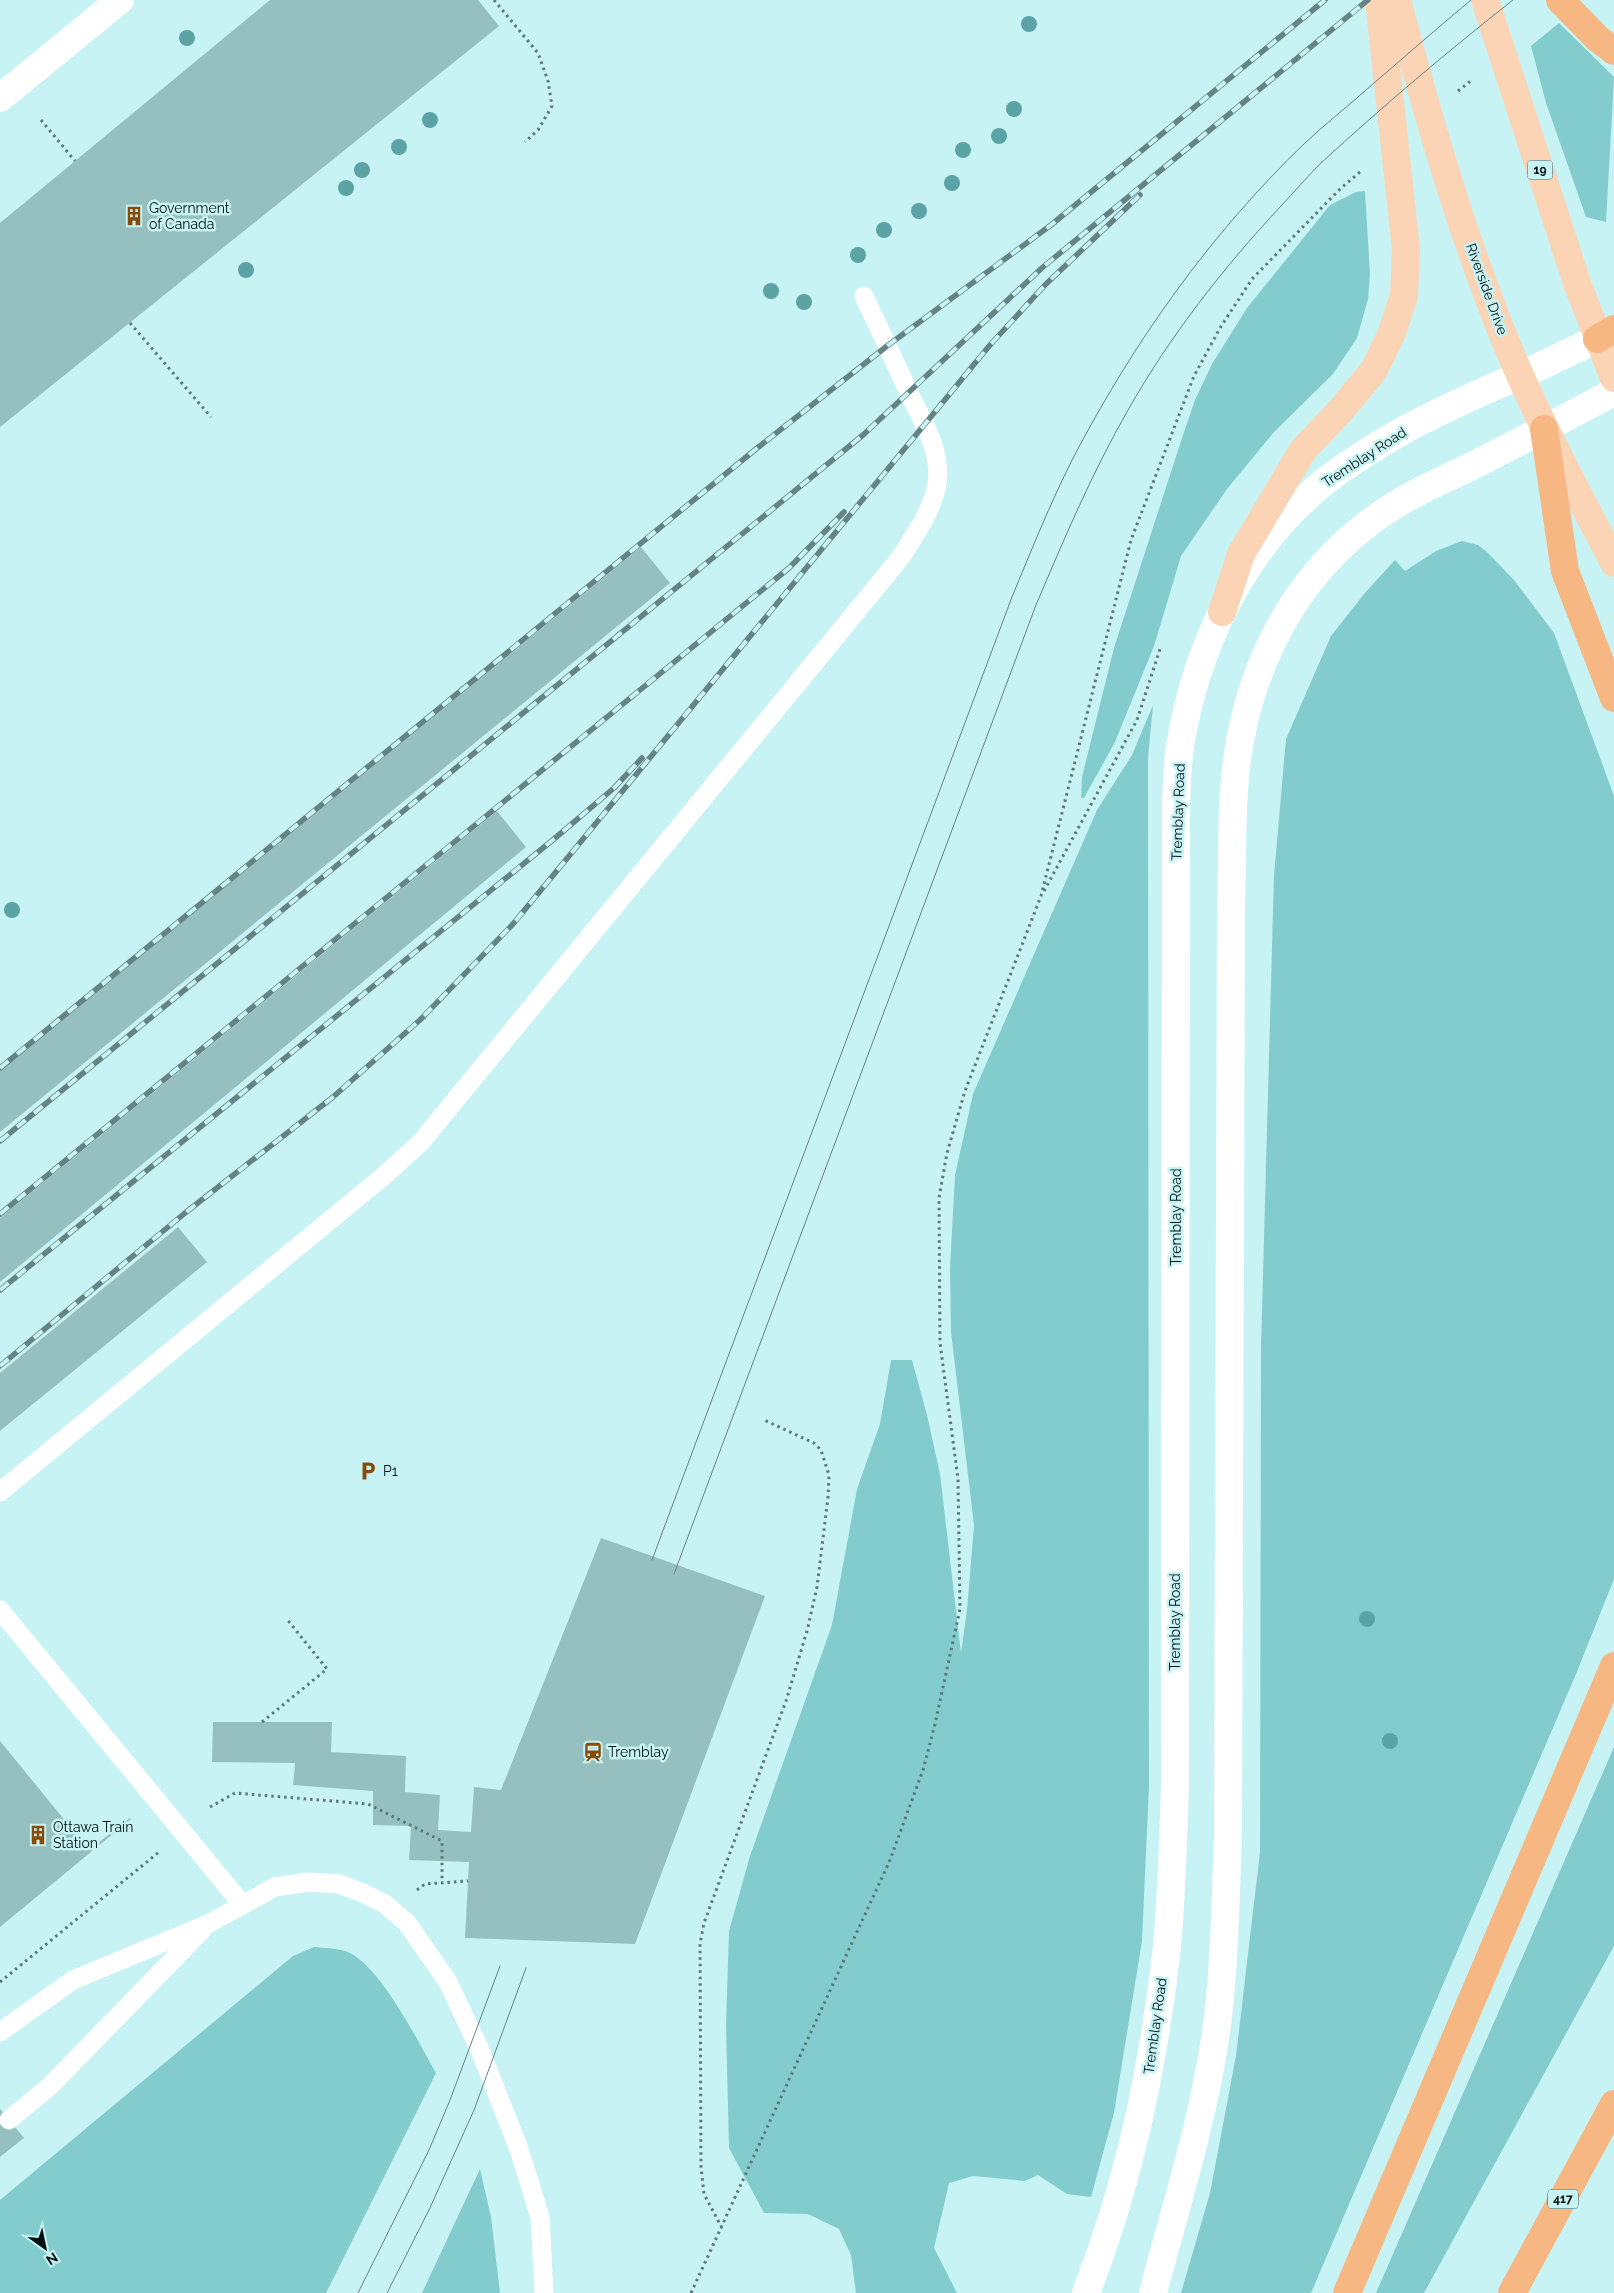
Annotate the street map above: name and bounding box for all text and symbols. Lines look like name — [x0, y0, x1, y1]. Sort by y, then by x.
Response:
road number: 19 — [1528, 160, 1552, 180]
place label: Government of Canada — [149, 200, 230, 232]
building icon: Government of Canada — [123, 205, 145, 227]
street label: Riverside Drive — [1463, 241, 1511, 337]
street label: Tremblay Road — [1319, 424, 1409, 490]
street label: Tremblay Road — [1168, 763, 1188, 861]
street label: Tremblay Road — [1168, 1168, 1184, 1266]
parking icon: P1 — [357, 1460, 379, 1482]
place label: P1 — [383, 1463, 398, 1479]
street label: Tremblay Road — [1167, 1573, 1183, 1671]
station icon: Tremblay — [582, 1741, 604, 1763]
place label: Tremblay — [608, 1744, 669, 1760]
place label: Ottawa Train Station — [53, 1819, 133, 1851]
building icon: Ottawa Train Station — [27, 1824, 49, 1846]
street label: Tremblay Road — [1140, 1977, 1170, 2075]
road number: 417 — [1548, 2190, 1578, 2208]
north arrow — [20, 2223, 70, 2273]
text: N — [43, 2249, 61, 2269]

